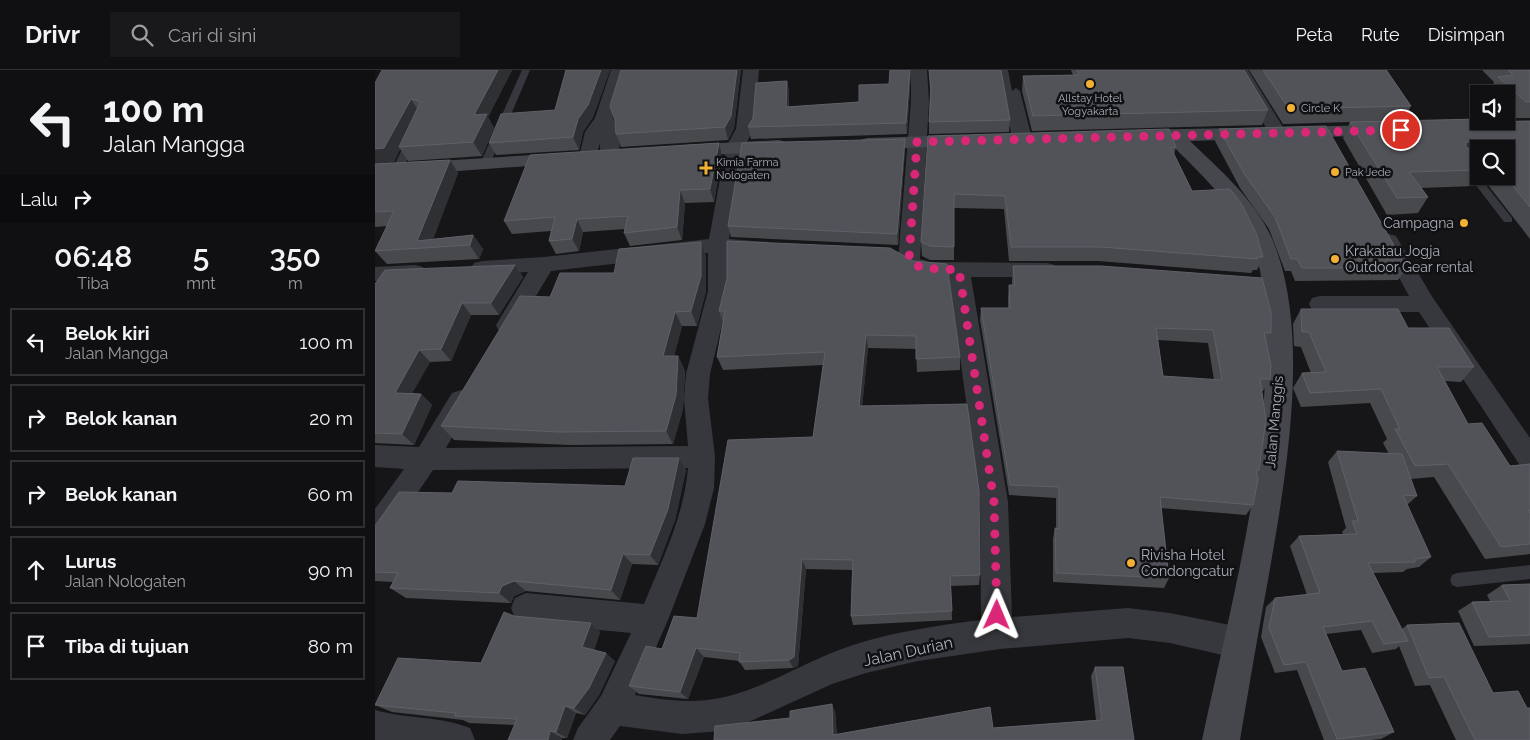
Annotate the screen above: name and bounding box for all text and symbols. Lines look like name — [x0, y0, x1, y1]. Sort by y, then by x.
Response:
search box — [110, 12, 460, 57]
text: Drivr — [25, 20, 80, 49]
icon: search — [128, 21, 156, 49]
text: Cari di sini — [168, 24, 256, 46]
text: Peta — [1296, 24, 1333, 45]
text: Rute — [1361, 24, 1400, 45]
text: Disimpan — [1428, 24, 1505, 45]
marker: Allstay Hotel Yogyakarta — [1084, 78, 1096, 90]
map controls — [1470, 85, 1515, 185]
button: sound — [1470, 85, 1515, 130]
text: 100 m — [103, 89, 204, 130]
icon: left — [20, 90, 85, 155]
place label: Allstay Hotel Yogyakarta — [1058, 92, 1122, 118]
marker: Circle K — [1285, 102, 1297, 114]
place label: Circle K — [1301, 102, 1341, 115]
pin — [1380, 109, 1422, 151]
icon: arrive — [1387, 116, 1415, 144]
text: Jalan Mangga — [103, 131, 245, 157]
button: search — [1470, 140, 1515, 185]
place label: Kimia Farma Nologaten — [716, 156, 779, 182]
marker: Kimia Farma Nologaten — [700, 162, 712, 174]
marker: Pak Jede — [1329, 166, 1341, 178]
place label: Pak Jede — [1345, 166, 1392, 179]
icon: right — [68, 185, 96, 213]
text: Lalu — [20, 188, 58, 210]
place label: Campagna — [1383, 215, 1454, 231]
marker: Campagna — [1458, 217, 1470, 229]
text: 06:48 — [54, 239, 132, 274]
text: 5 — [193, 239, 209, 274]
text: 350 — [270, 239, 321, 274]
place label: Krakatau Jogja Outdoor Gear rental — [1345, 243, 1473, 275]
marker: Krakatau Jogja Outdoor Gear rental — [1329, 253, 1341, 265]
text: Tiba — [77, 274, 109, 293]
text: mnt — [186, 274, 216, 293]
text: m — [288, 274, 303, 293]
text: Belok kiri — [65, 322, 150, 344]
icon: left — [22, 328, 50, 356]
text: 100 m — [299, 331, 353, 353]
text: Jalan Mangga — [65, 344, 168, 363]
street label: Jalan Manggis — [1262, 375, 1286, 469]
icon: right — [22, 404, 50, 432]
text: Belok kanan — [65, 407, 177, 429]
text: 20 m — [309, 407, 353, 429]
icon: right — [22, 480, 50, 508]
text: Belok kanan — [65, 483, 177, 505]
text: 60 m — [308, 483, 353, 505]
place label: Rivisha Hotel Condongcatur — [1141, 547, 1234, 579]
text: Lurus — [65, 550, 116, 572]
icon: ahead — [22, 556, 50, 584]
marker: Rivisha Hotel Condongcatur — [1125, 557, 1137, 569]
text: 90 m — [308, 559, 353, 581]
text: Jalan Nologaten — [65, 572, 186, 591]
position arrow — [970, 588, 1022, 640]
icon: arrive — [22, 632, 50, 660]
street label: Jalan Durian — [862, 633, 955, 670]
text: Tiba di tujuan — [65, 635, 189, 657]
text: 80 m — [308, 635, 353, 657]

